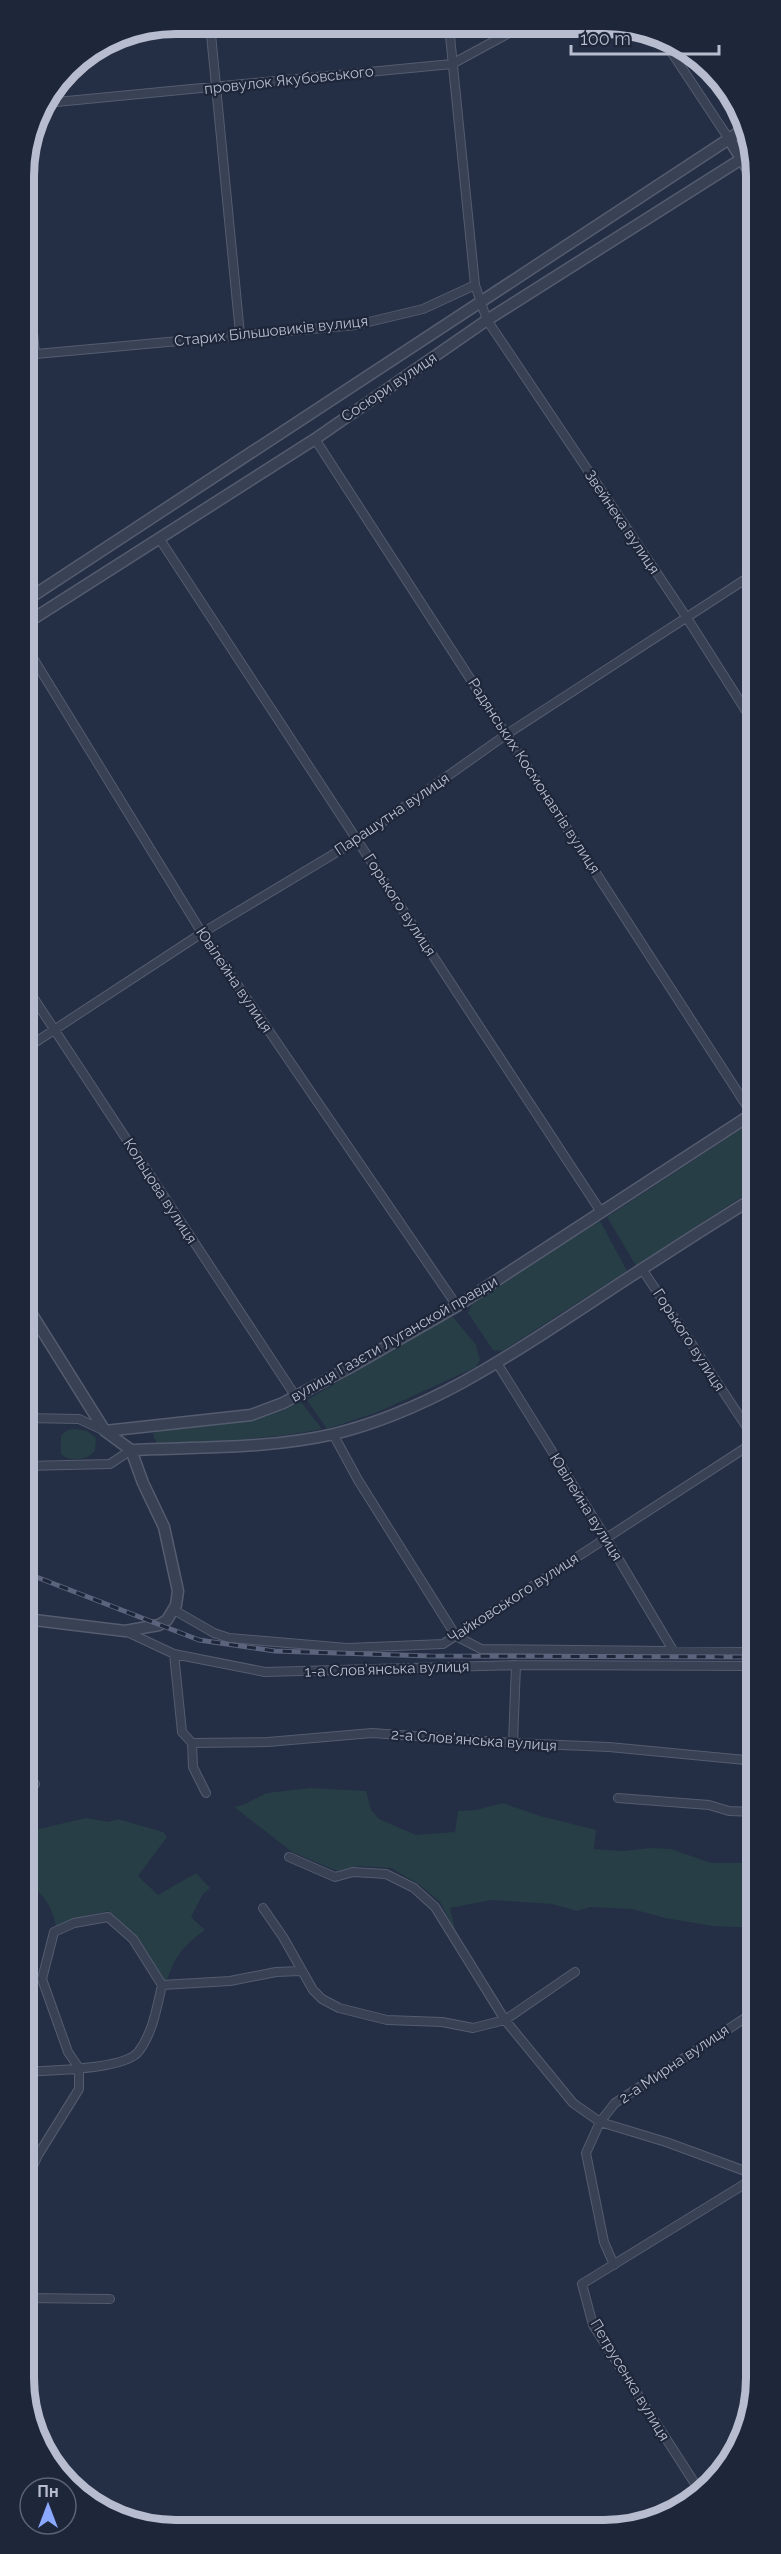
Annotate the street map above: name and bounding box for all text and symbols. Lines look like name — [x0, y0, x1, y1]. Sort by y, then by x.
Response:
scale bar — [571, 18, 720, 56]
text: 100 m — [580, 28, 631, 49]
street label: провулок Якубовського — [203, 62, 375, 98]
street label: Старих Більшовиків вулиця — [173, 312, 369, 350]
street label: Сосюри вулиця — [338, 348, 440, 426]
street label: Звейнека вулиця — [581, 467, 663, 577]
street label: Радянських Космонавтів вулиця — [464, 675, 604, 877]
street label: Парашутна вулиця — [331, 769, 453, 859]
street label: Горького вулиця — [360, 850, 440, 960]
street label: Ювілейна вулиця — [192, 924, 276, 1036]
street label: Кольцова вулиця — [119, 1135, 201, 1247]
street label: вулиця Газєти Луганской правди — [287, 1272, 501, 1406]
street label: Горького вулиця — [649, 1285, 729, 1395]
street label: Ювілейна вулиця — [546, 1450, 626, 1564]
street label: Чайковського вулиця — [444, 1549, 582, 1647]
street label: 1-а Слов’янська вулиця — [304, 1657, 470, 1681]
street label: 2-а Слов’янська вулиця — [390, 1725, 558, 1755]
street label: 2-а Мирна вулиця — [616, 2021, 732, 2107]
street label: Петрусенка вулиця — [586, 2316, 674, 2444]
north arrow — [18, 2476, 78, 2536]
text: Пн — [37, 2482, 59, 2501]

